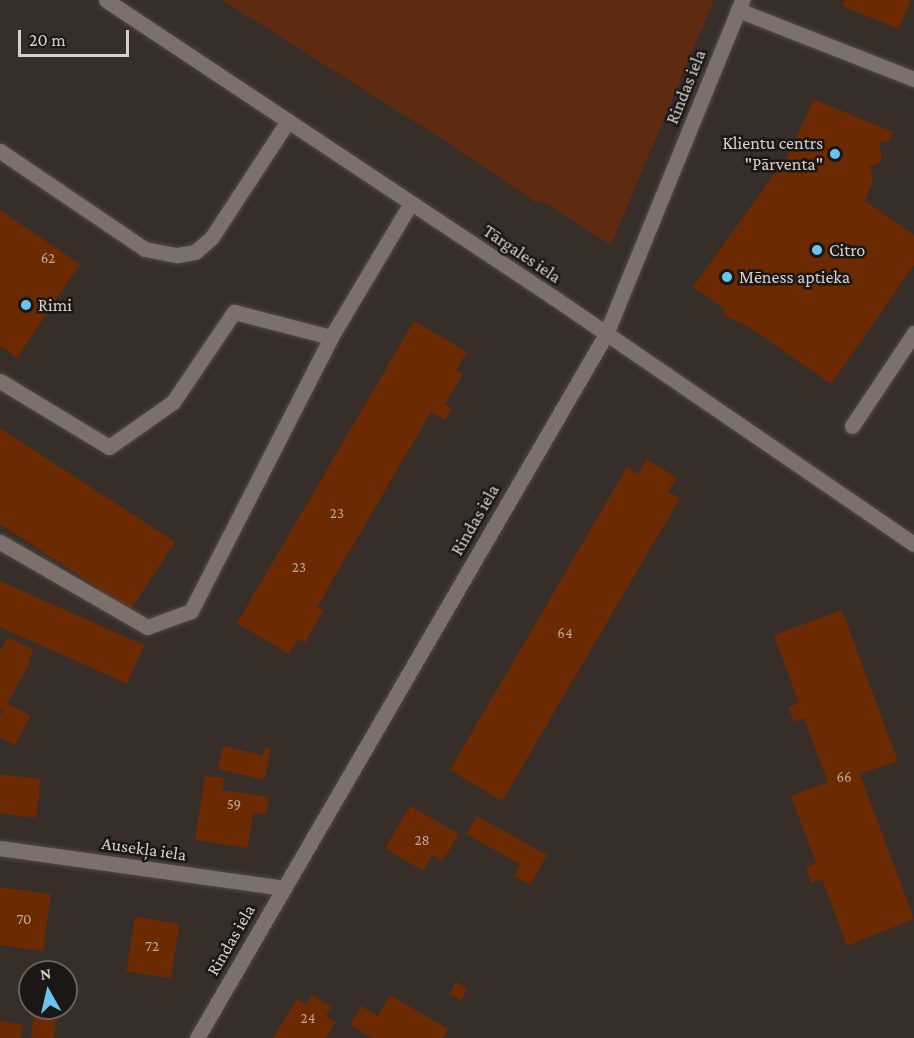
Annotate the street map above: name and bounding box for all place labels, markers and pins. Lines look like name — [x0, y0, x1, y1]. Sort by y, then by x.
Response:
place label: Klientu centrs "Pārventa" — [723, 133, 823, 176]
marker: Klientu centrs "Pārventa" — [828, 147, 842, 161]
place label: Citro — [829, 239, 865, 261]
marker: Citro — [810, 243, 824, 257]
place label: Mēness aptieka — [739, 266, 850, 288]
marker: Mēness aptieka — [720, 270, 734, 284]
place label: Rimi — [38, 294, 72, 316]
marker: Rimi — [19, 298, 33, 312]

